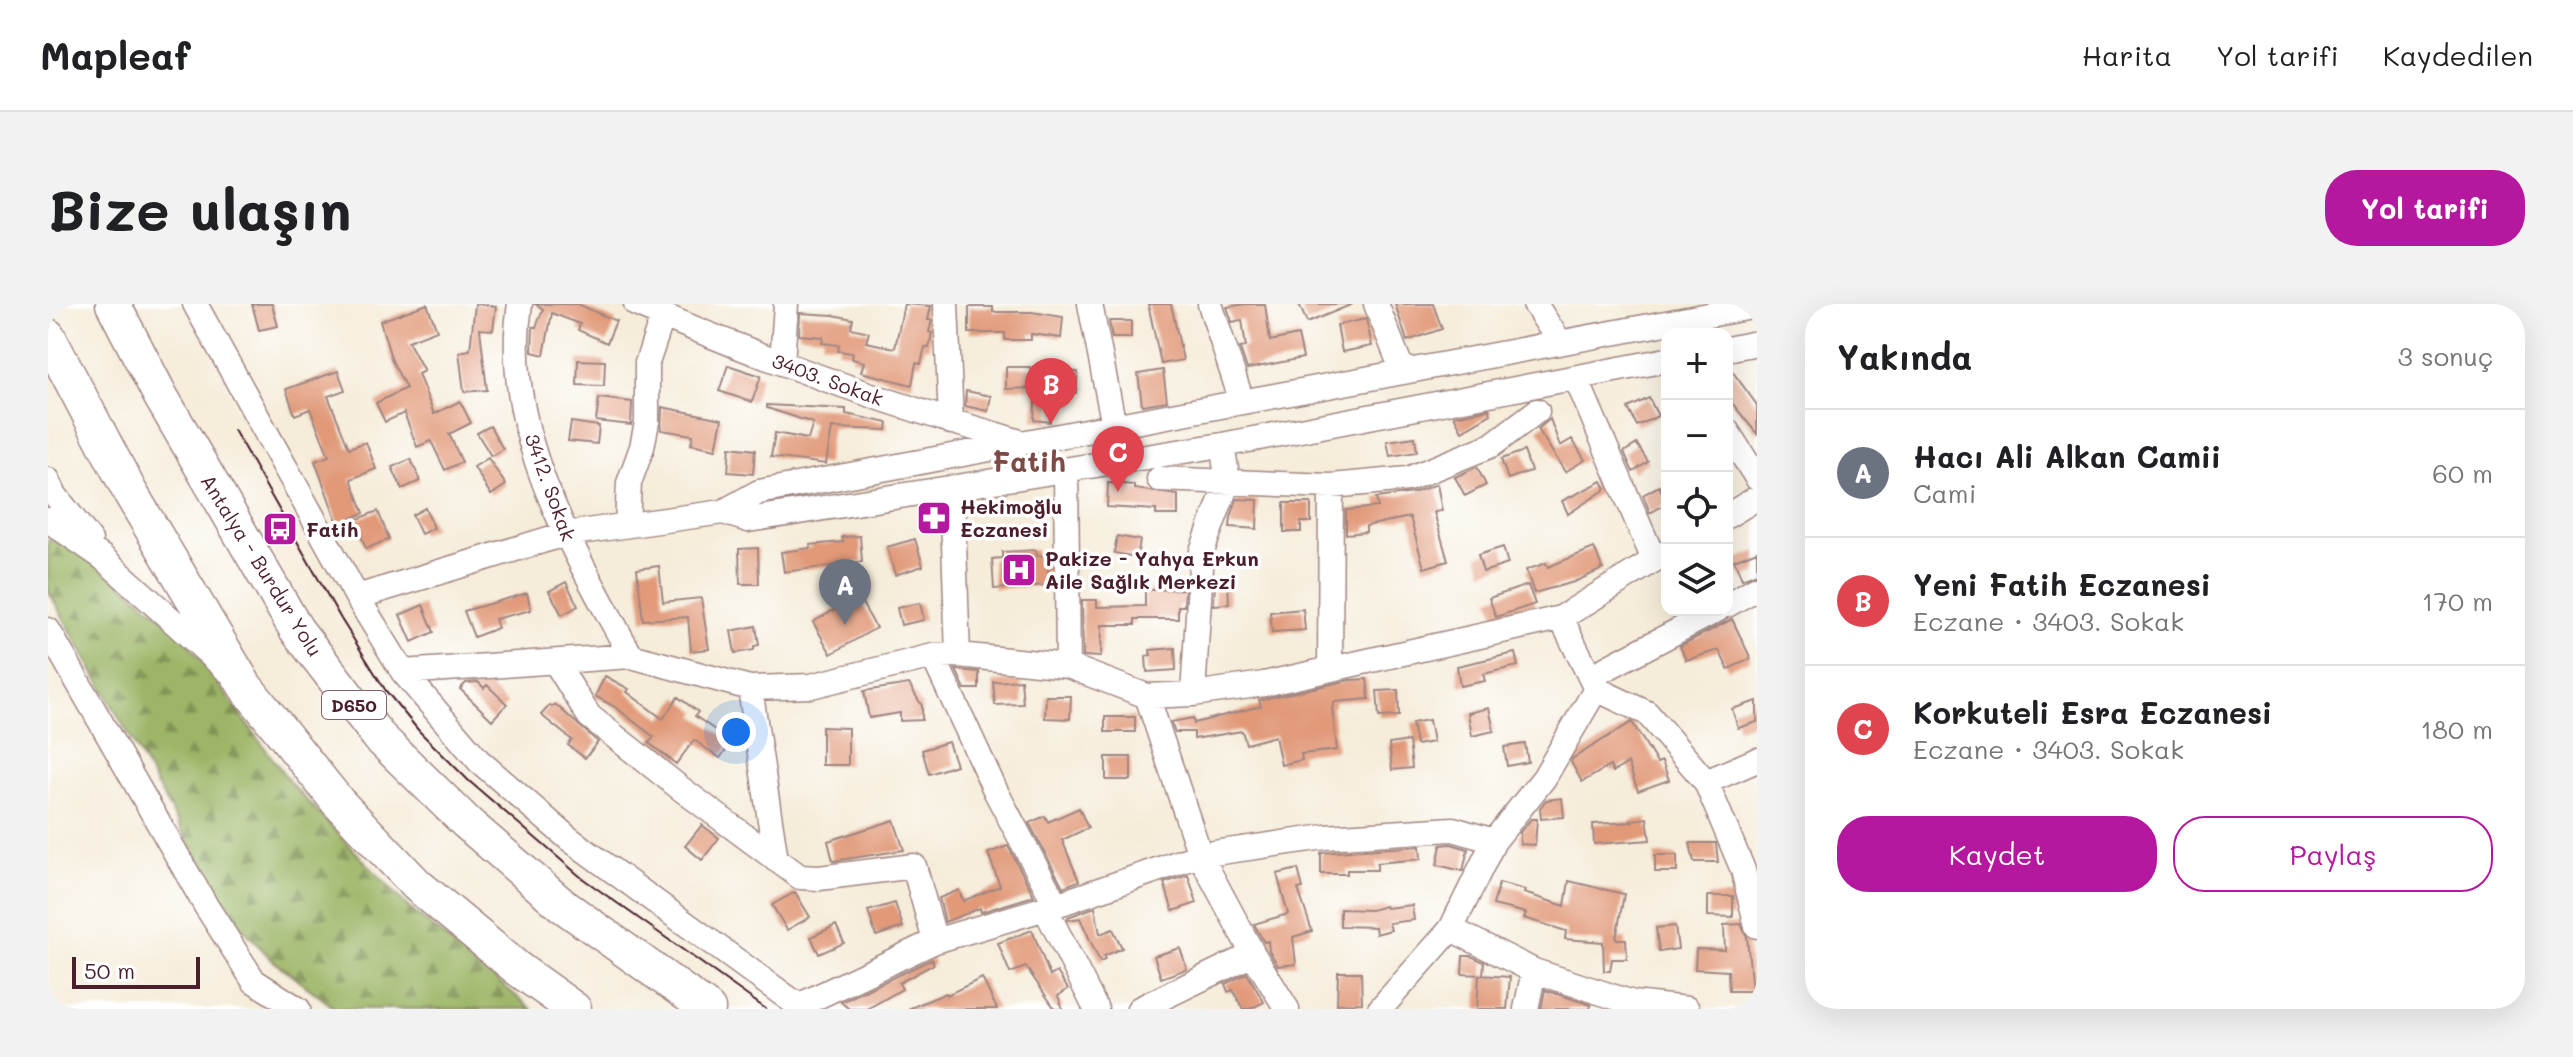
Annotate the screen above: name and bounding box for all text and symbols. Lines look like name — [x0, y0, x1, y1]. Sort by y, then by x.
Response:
text: Mapleaf — [40, 30, 191, 80]
text: Harita — [2082, 37, 2172, 73]
text: Yol tarifi — [2216, 37, 2339, 73]
text: Kaydedilen — [2383, 37, 2533, 73]
button: Yol tarifi — [2325, 170, 2525, 246]
text: Bize ulaşın — [48, 172, 351, 245]
map controls — [1661, 328, 1733, 616]
button: + — [1661, 328, 1733, 400]
text: Yakında — [1837, 334, 1972, 379]
text: 3 sonuç — [2397, 339, 2493, 373]
street label: 3403. Sokak — [769, 347, 887, 411]
pin: B — [1025, 358, 1077, 424]
button: − — [1661, 400, 1733, 472]
pin: C — [1092, 426, 1144, 492]
street label: 3412. Sokak — [520, 430, 582, 544]
text: Hacı Ali Alkan Camii — [1913, 436, 2221, 476]
district label: Fatih — [992, 443, 1066, 479]
text: A — [1854, 456, 1872, 490]
text: 60 m — [2432, 456, 2493, 490]
street label: Antalya - Burdur Yolu — [195, 469, 329, 661]
button: locate — [1661, 472, 1733, 544]
text: Cami — [1913, 476, 1976, 510]
place label: Hekimoğlu Eczanesi — [960, 493, 1062, 542]
pharmacy icon: Hekimoğlu Eczanesi — [915, 499, 953, 537]
bus stop icon: Fatih — [261, 510, 299, 548]
place label: Fatih — [306, 516, 358, 542]
button: layers — [1661, 544, 1733, 616]
place label: Pakize - Yahya Erkun Aile Sağlık Merkezi — [1045, 545, 1259, 594]
hospital icon: Pakize - Yahya Erkun Aile Sağlık Merkezi — [1000, 551, 1038, 589]
pin: A — [819, 559, 871, 625]
text: Yeni Fatih Eczanesi — [1913, 564, 2211, 604]
text: B — [1854, 584, 1872, 618]
text: 170 m — [2422, 584, 2493, 618]
text: Eczane · 3403. Sokak — [1913, 604, 2184, 638]
road number: D650 — [322, 691, 386, 719]
text: Korkuteli Esra Eczanesi — [1913, 692, 2272, 732]
your location — [716, 712, 756, 752]
text: C — [1853, 712, 1873, 746]
text: 180 m — [2421, 712, 2493, 746]
text: Eczane · 3403. Sokak — [1913, 732, 2184, 766]
button: Kaydet — [1837, 816, 2157, 892]
button: Paylaş — [2173, 816, 2493, 892]
scale bar — [72, 953, 200, 989]
text: 50 m — [84, 956, 135, 985]

